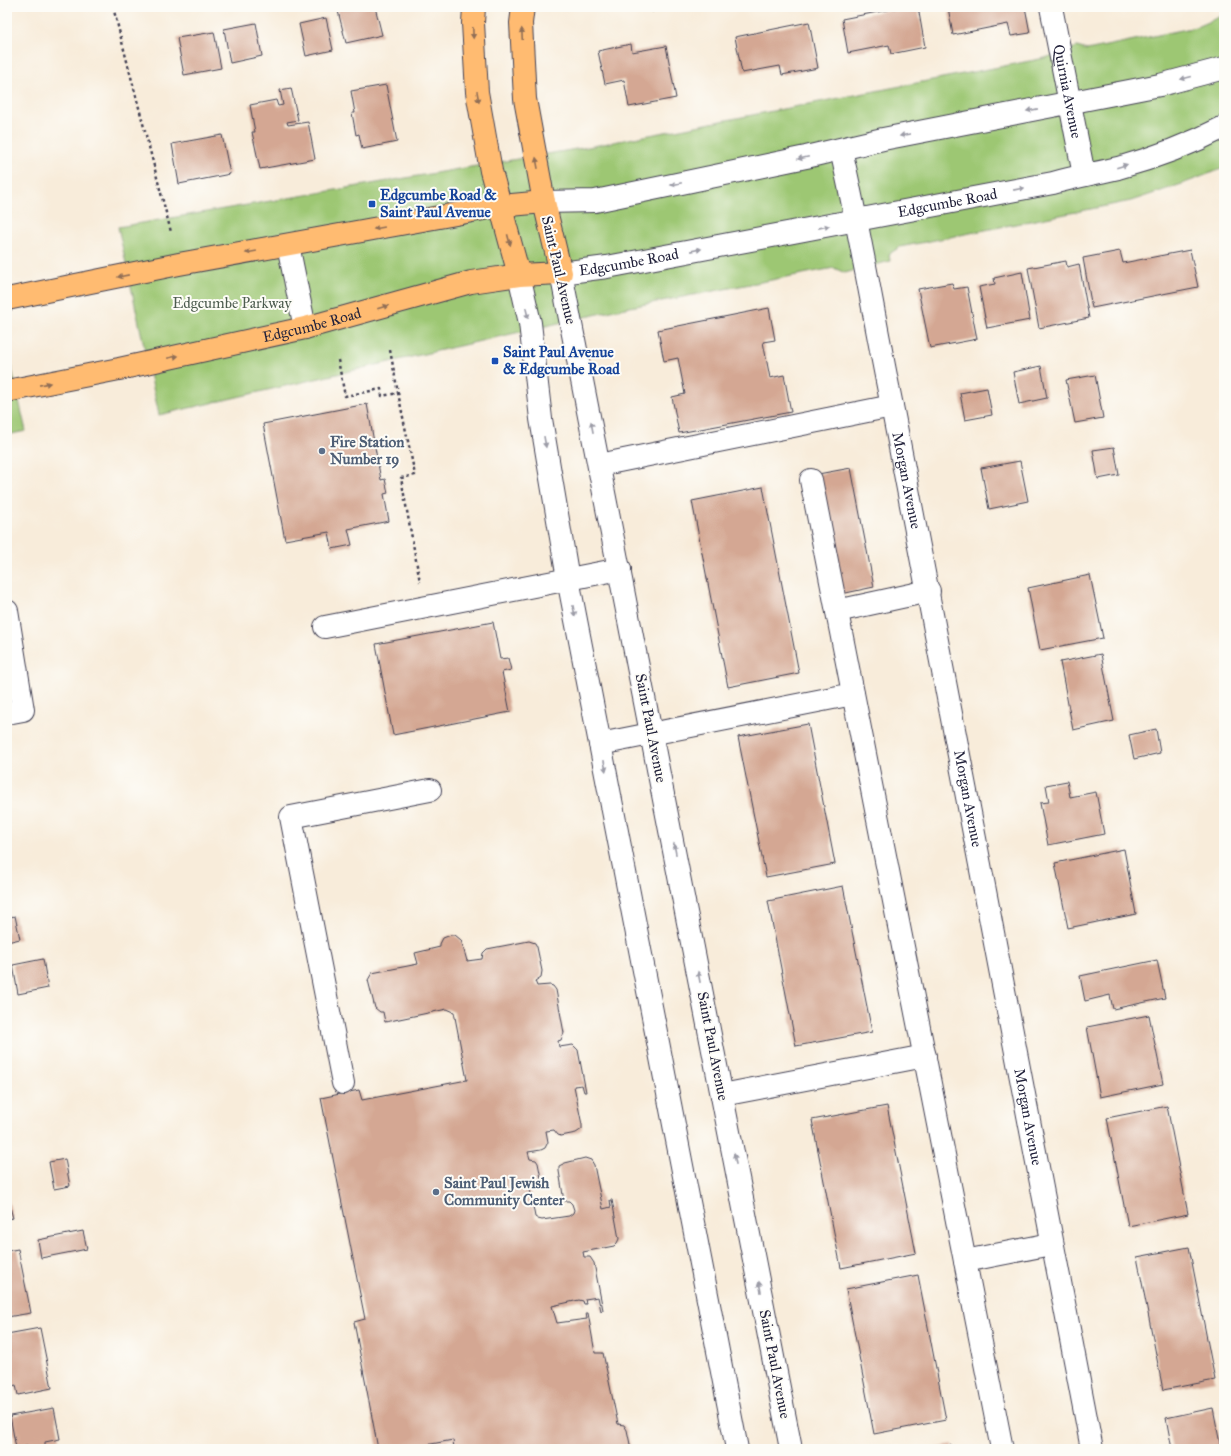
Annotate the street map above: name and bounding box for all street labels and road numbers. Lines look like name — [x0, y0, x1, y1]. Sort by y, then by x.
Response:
street label: Quirnia Avenue — [1050, 43, 1086, 140]
street label: Edgcumbe Road — [896, 185, 999, 221]
street label: Saint Paul Avenue — [538, 214, 580, 326]
street label: Edgcumbe Road — [578, 245, 681, 280]
street label: Edgcumbe Road — [261, 304, 364, 346]
street label: Morgan Avenue — [888, 431, 925, 530]
street label: Saint Paul Avenue — [632, 672, 670, 784]
street label: Morgan Avenue — [950, 749, 986, 849]
street label: Saint Paul Avenue — [694, 990, 732, 1102]
street label: Morgan Avenue — [1010, 1067, 1046, 1167]
street label: Saint Paul Avenue — [756, 1308, 794, 1420]

